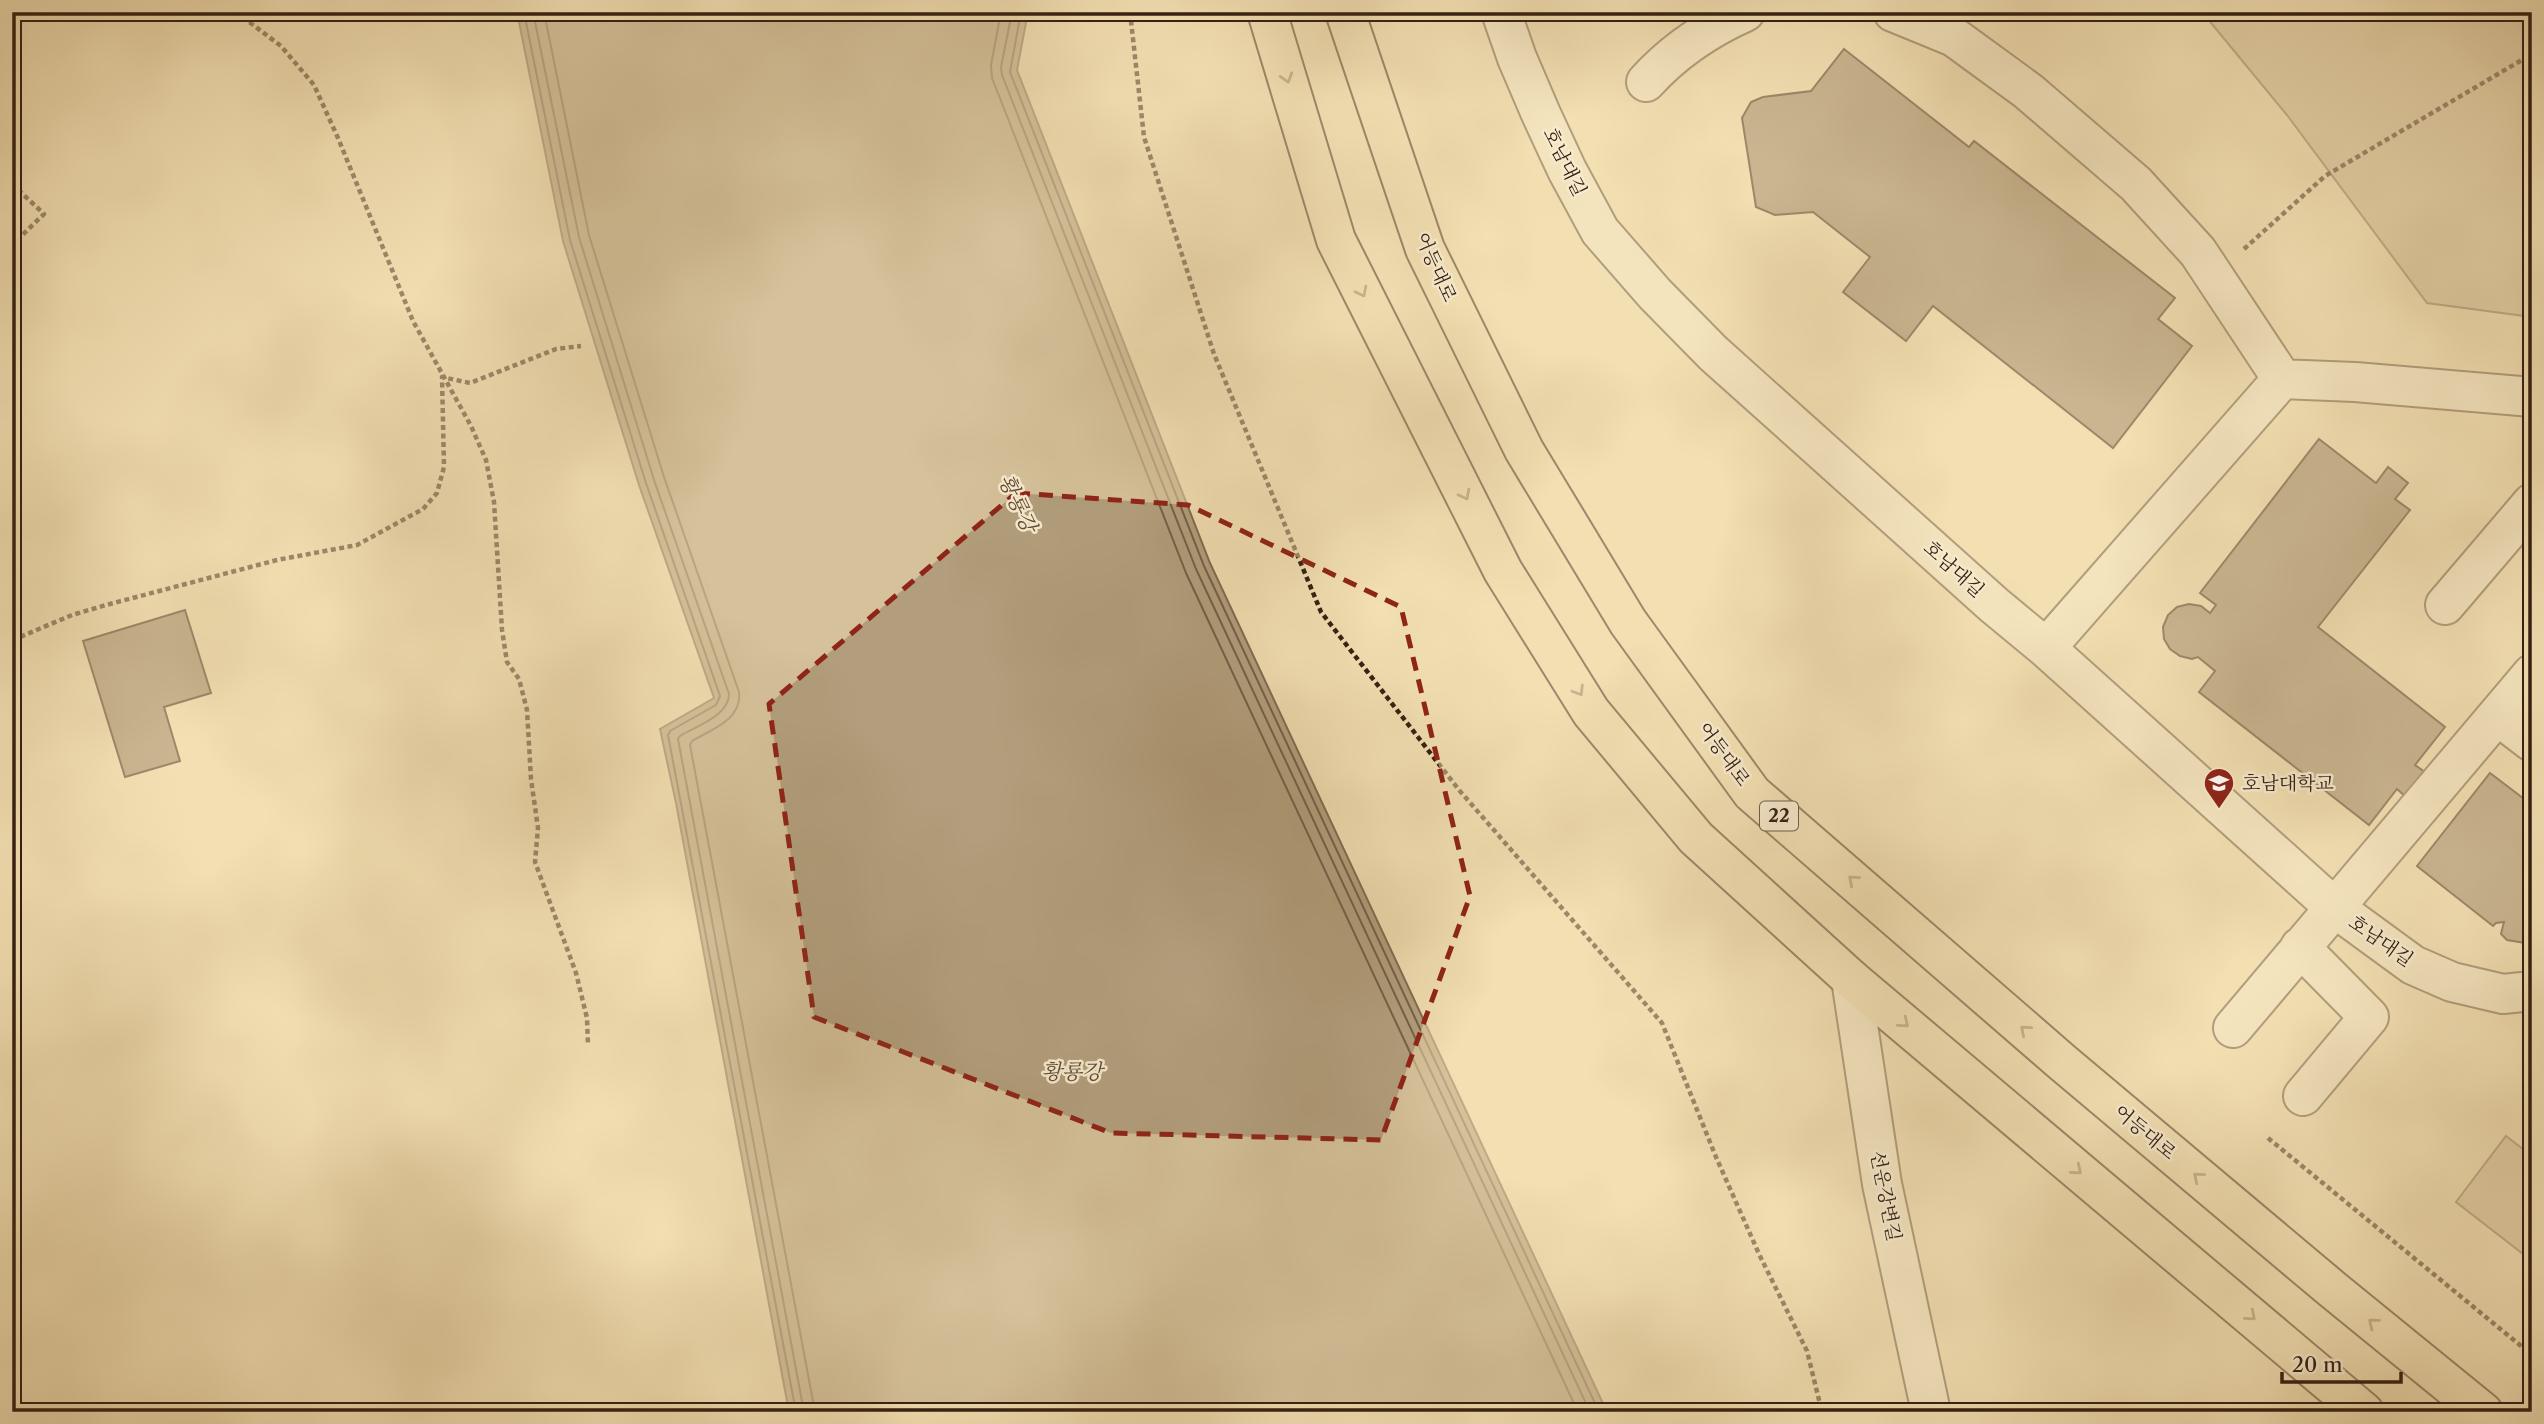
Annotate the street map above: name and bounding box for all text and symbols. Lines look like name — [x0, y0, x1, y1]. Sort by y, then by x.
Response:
one-way arrow — [1279, 71, 1294, 83]
street label: 호남대길 — [1539, 124, 1591, 200]
street label: 어등대로 — [1411, 229, 1461, 305]
one-way arrow — [1354, 285, 1368, 297]
water label: 황룡강 — [994, 470, 1043, 538]
one-way arrow — [1456, 488, 1470, 500]
street label: 호남대길 — [1919, 536, 1989, 602]
one-way arrow — [1570, 684, 1583, 697]
street label: 어등대로 — [1693, 718, 1755, 790]
school or university icon: 호남대학교 — [2202, 766, 2236, 810]
place label: 호남대학교 — [2242, 772, 2334, 795]
road number: 22 — [1760, 802, 1798, 830]
one-way arrow — [1848, 876, 1861, 888]
street label: 호남대길 — [2344, 911, 2418, 971]
one-way arrow — [1895, 1015, 1908, 1027]
one-way arrow — [2020, 1025, 2033, 1038]
water label: 황룡강 — [1042, 1059, 1105, 1084]
street label: 어등대로 — [2109, 1100, 2181, 1164]
street label: 선운강변길 — [1866, 1149, 1906, 1243]
one-way arrow — [2069, 1162, 2082, 1174]
one-way arrow — [2193, 1173, 2206, 1185]
one-way arrow — [2243, 1308, 2256, 1320]
one-way arrow — [2368, 1318, 2380, 1331]
scale bar — [2282, 1340, 2400, 1384]
text: 20 m — [2292, 1352, 2343, 1377]

